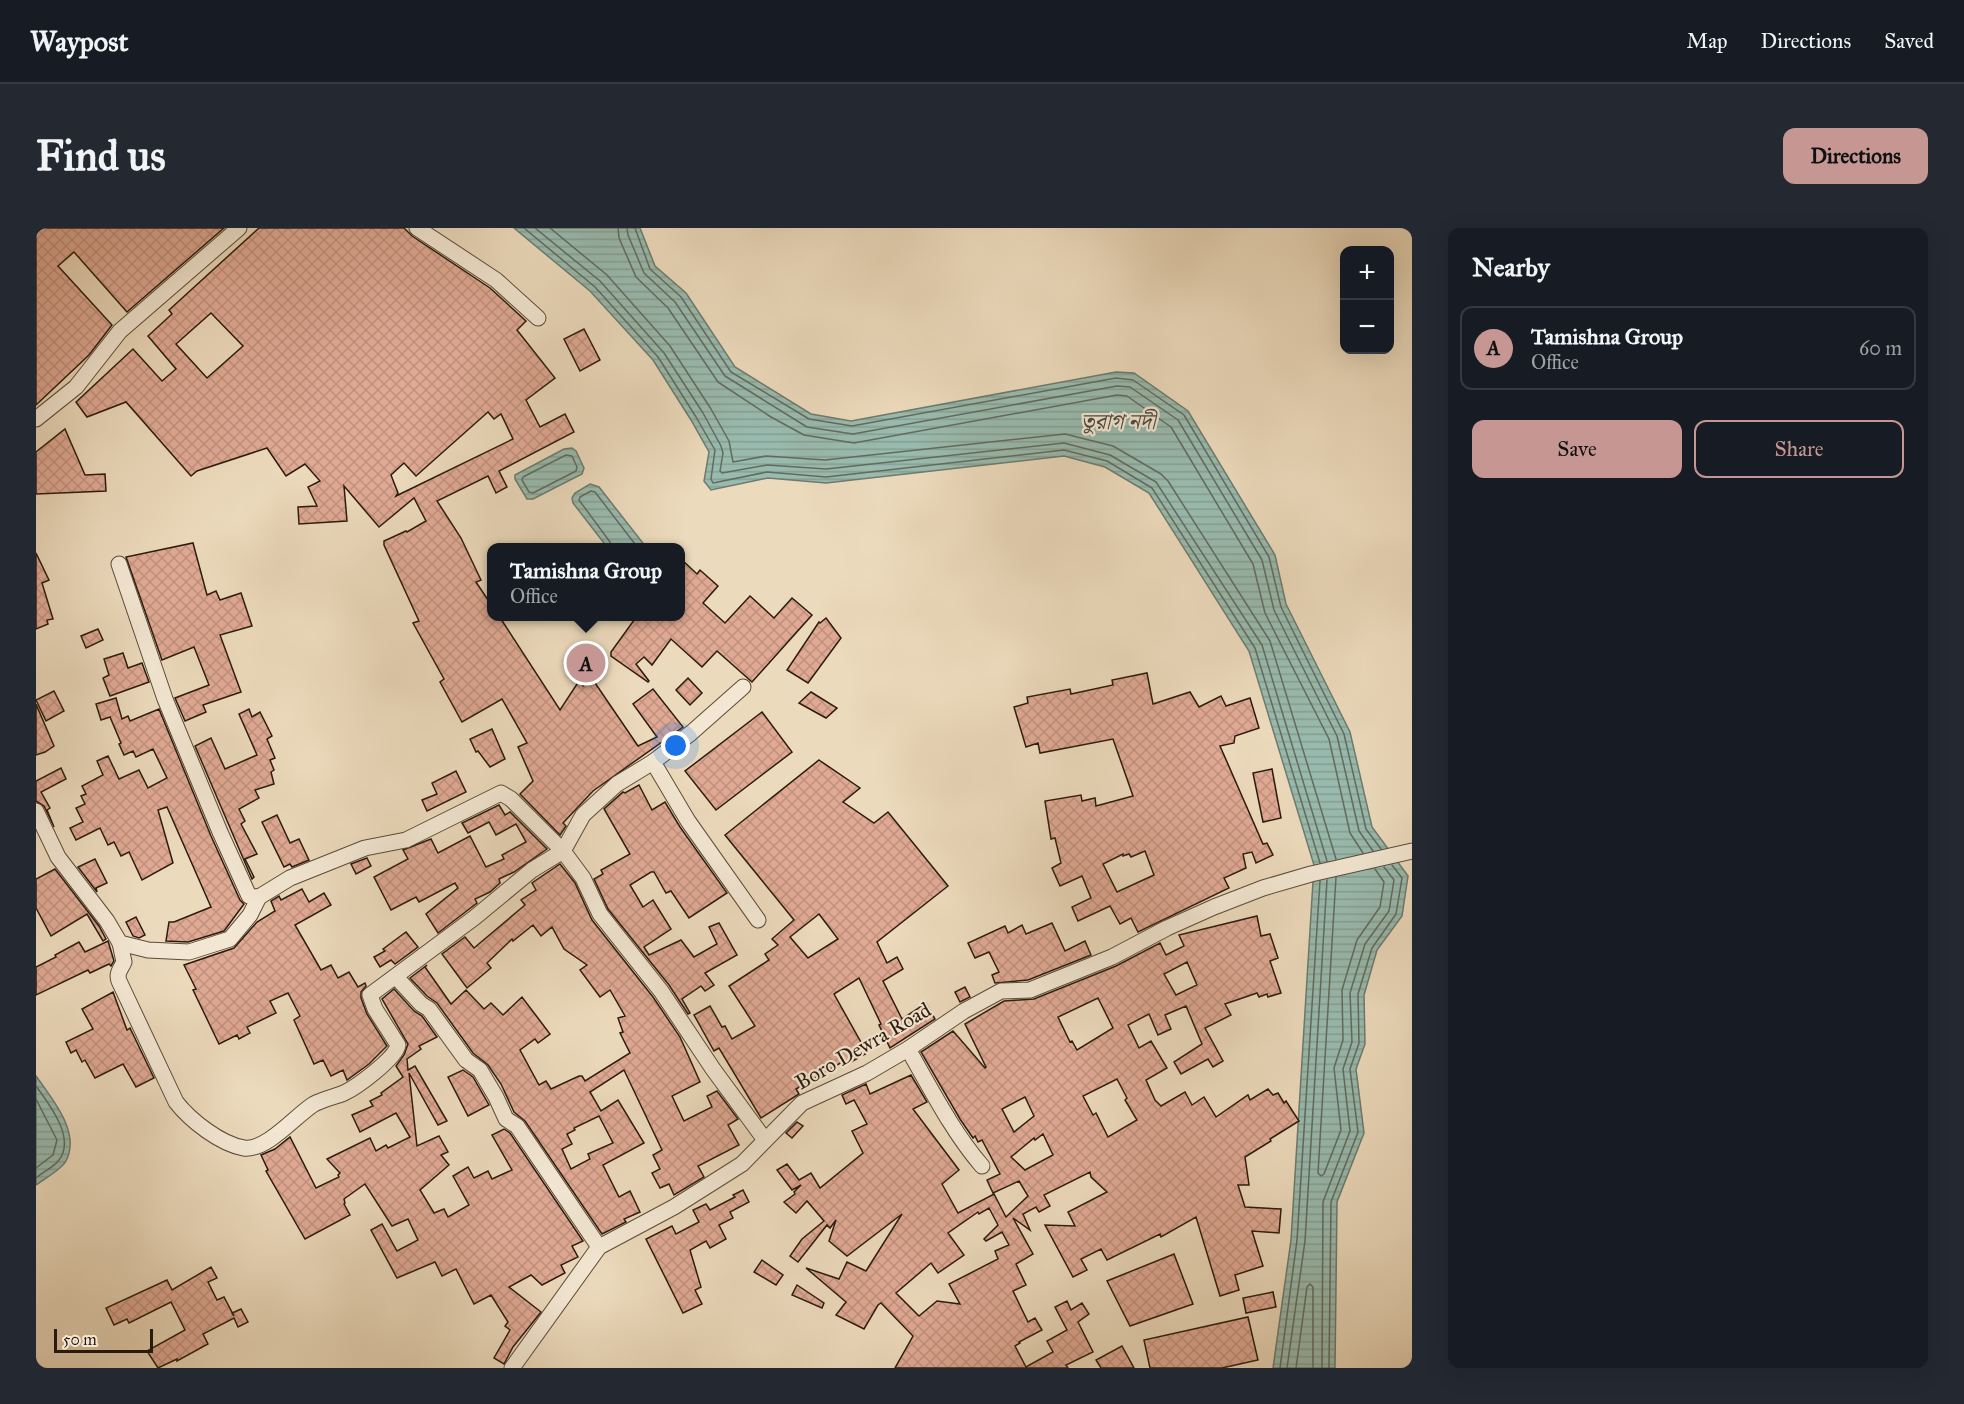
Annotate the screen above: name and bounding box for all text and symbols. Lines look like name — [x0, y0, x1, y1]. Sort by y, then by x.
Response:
text: Waypost — [30, 24, 128, 59]
text: Map — [1687, 28, 1728, 54]
text: Directions — [1761, 28, 1851, 54]
text: Saved — [1884, 28, 1934, 54]
button: Directions — [1783, 128, 1928, 184]
text: Find us — [36, 130, 166, 182]
map controls — [1340, 246, 1394, 354]
button: + — [1340, 246, 1394, 300]
text: Nearby — [1472, 251, 1550, 283]
button: − — [1340, 300, 1394, 354]
text: Tamishna Group — [1531, 323, 1683, 350]
text: A — [1487, 336, 1500, 360]
text: 60 m — [1859, 336, 1902, 360]
text: Office — [1531, 350, 1579, 374]
water label: তুরাগ নদী — [1081, 408, 1158, 435]
button: Save — [1472, 420, 1682, 478]
button: Share — [1694, 420, 1904, 478]
popup — [487, 543, 685, 621]
text: Tamishna Group — [510, 557, 662, 584]
text: Office — [510, 584, 558, 608]
pin: A — [566, 640, 606, 686]
your location — [661, 731, 690, 760]
street label: Boro Dewra Road — [790, 996, 936, 1095]
scale bar — [54, 1326, 153, 1354]
text: 50 m — [63, 1330, 97, 1349]

